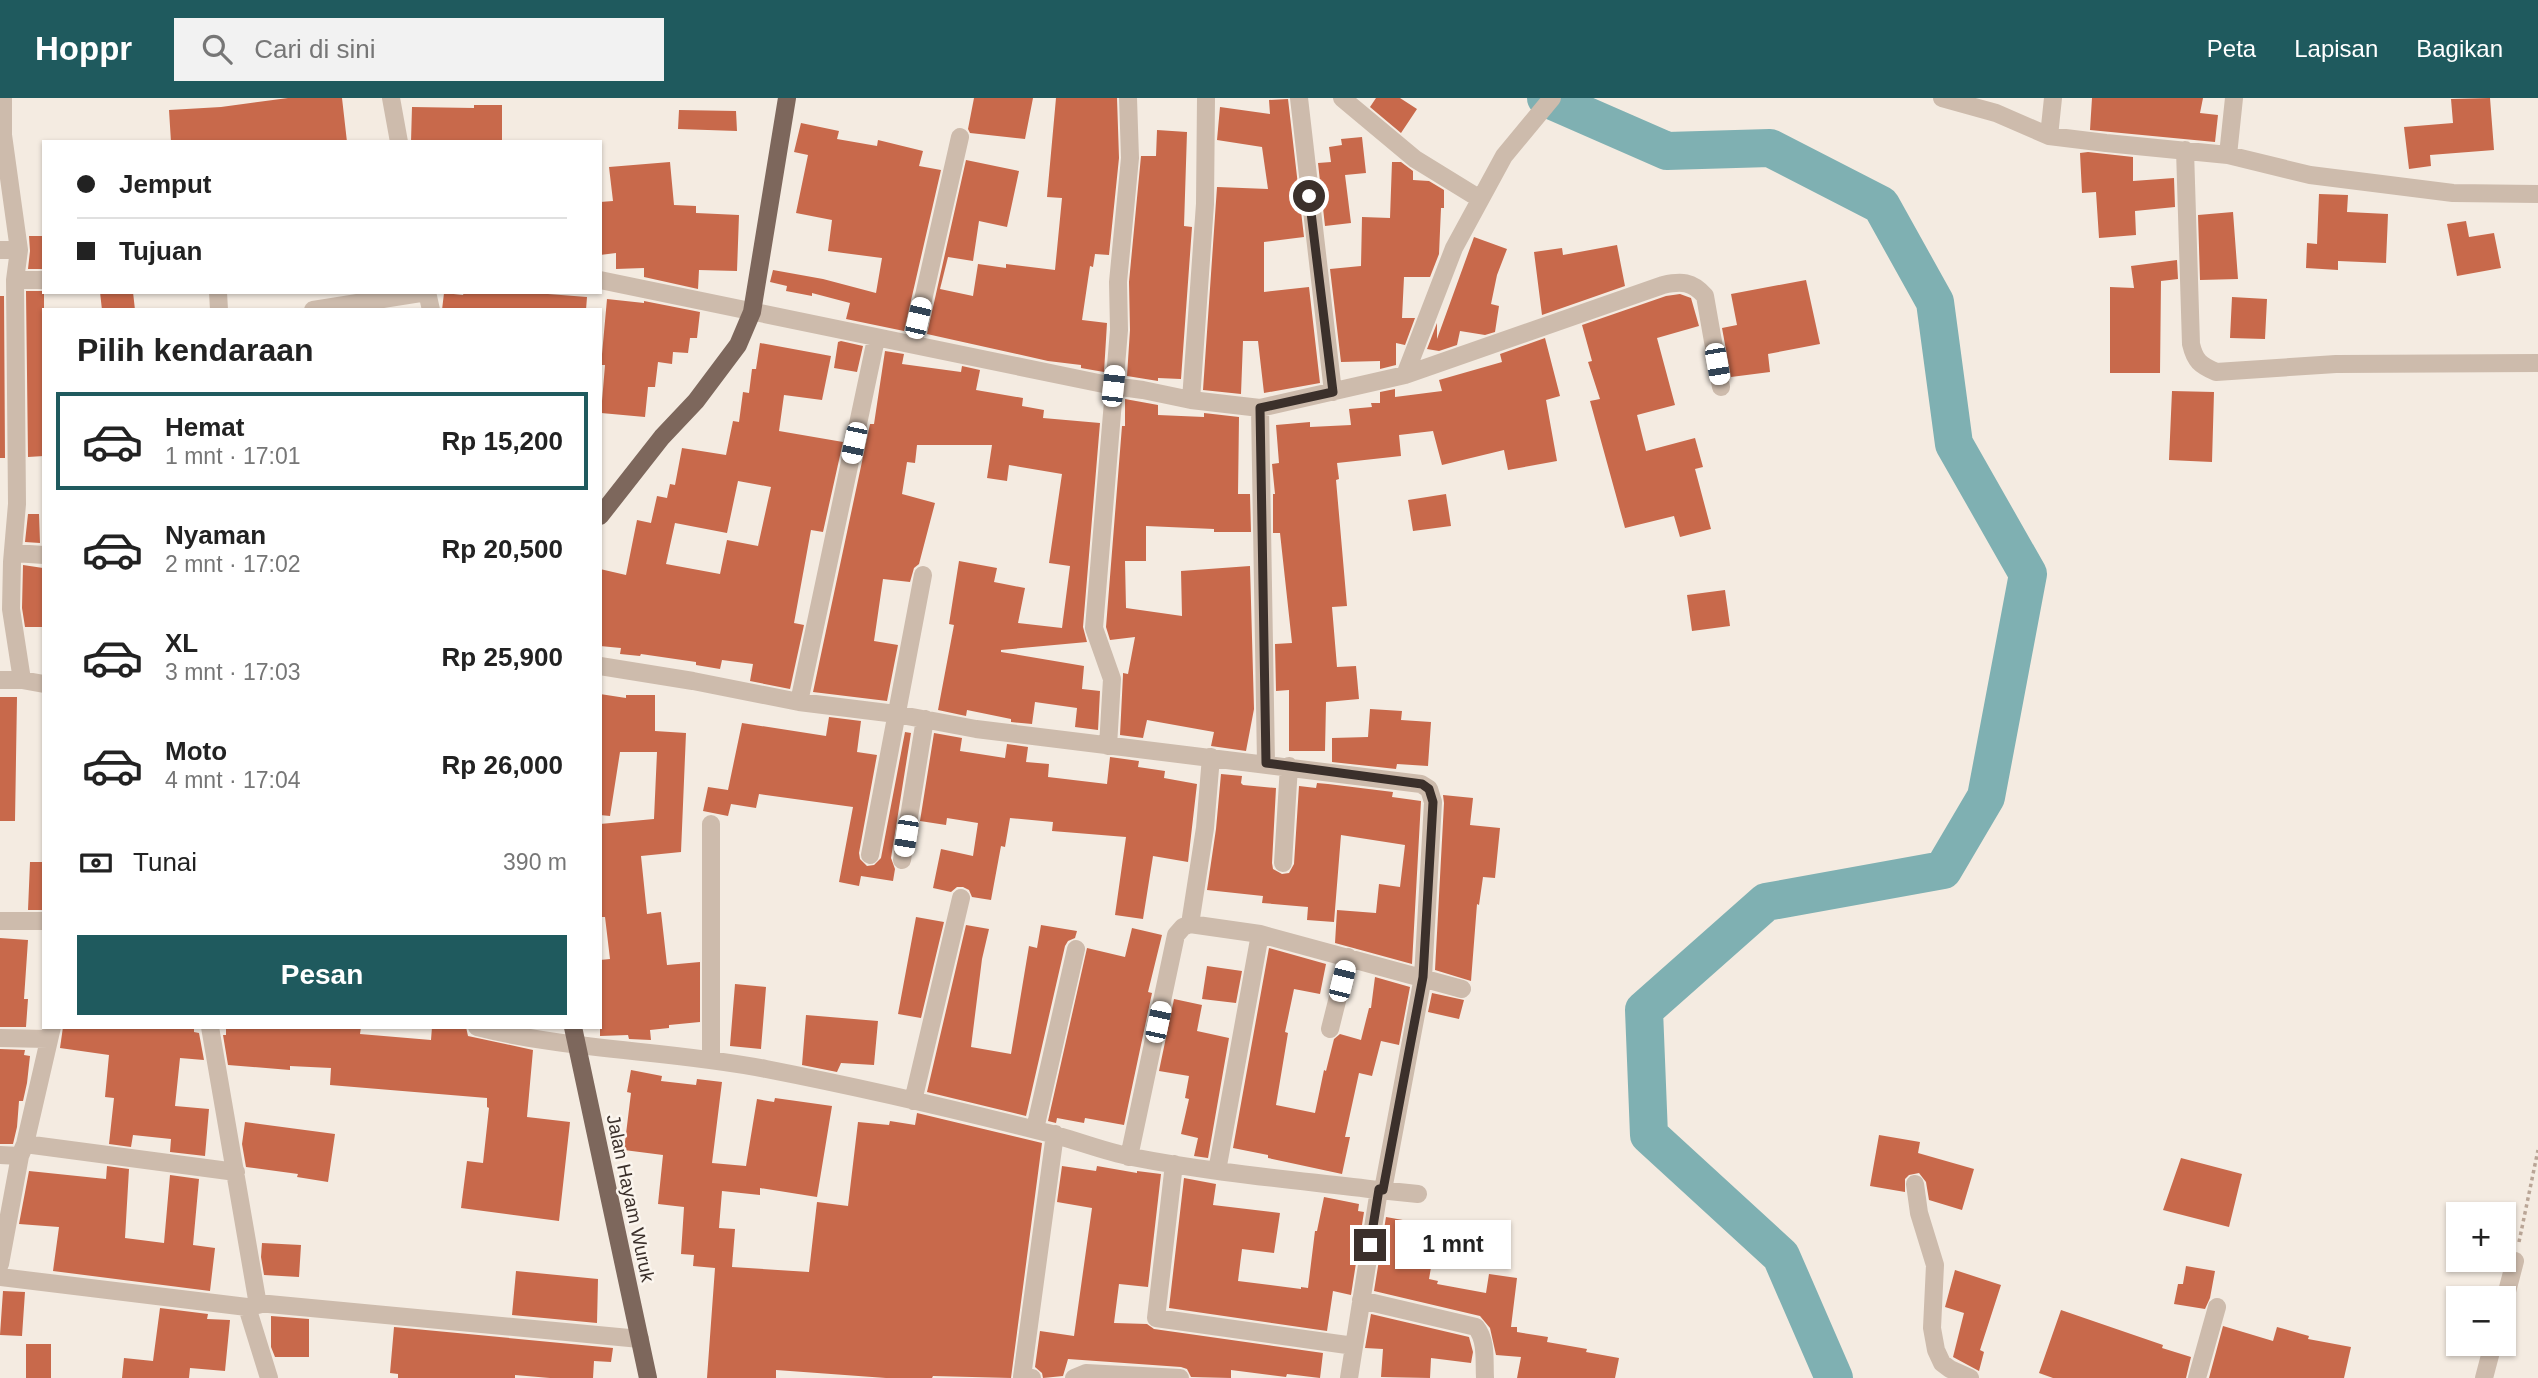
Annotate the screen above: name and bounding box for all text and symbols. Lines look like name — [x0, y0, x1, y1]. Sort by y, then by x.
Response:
search box — [174, 18, 664, 81]
text: Hoppr — [35, 30, 132, 67]
icon: search — [198, 30, 236, 68]
text: Cari di sini — [254, 34, 376, 64]
text: Peta — [2207, 35, 2256, 62]
text: Lapisan — [2294, 35, 2378, 62]
text: Bagikan — [2416, 35, 2503, 62]
text: Jemput — [119, 169, 211, 199]
route start — [1293, 180, 1325, 212]
text: Tujuan — [119, 236, 202, 266]
car — [904, 295, 933, 341]
text: Pilih kendaraan — [77, 332, 314, 368]
car — [1704, 341, 1731, 387]
car — [1101, 364, 1126, 408]
icon: car — [81, 410, 144, 473]
text: Hemat — [165, 412, 244, 442]
car — [840, 420, 869, 466]
text: Rp 15,200 — [442, 426, 563, 456]
text: 1 mnt · 17:01 — [165, 443, 301, 469]
icon: car — [81, 518, 144, 581]
text: Nyaman — [165, 520, 266, 550]
text: Rp 20,500 — [442, 534, 563, 564]
text: 2 mnt · 17:02 — [165, 551, 301, 577]
icon: car — [81, 626, 144, 689]
text: XL — [165, 628, 198, 658]
text: Rp 25,900 — [442, 642, 563, 672]
text: 3 mnt · 17:03 — [165, 659, 301, 685]
icon: car — [81, 734, 144, 797]
text: Moto — [165, 736, 227, 766]
text: Rp 26,000 — [442, 750, 563, 780]
text: 4 mnt · 17:04 — [165, 767, 301, 793]
car — [893, 814, 920, 858]
icon: cash — [77, 844, 115, 882]
text: Tunai — [133, 847, 197, 877]
text: 390 m — [503, 849, 567, 875]
button: Pesan — [77, 935, 567, 1015]
car — [1327, 958, 1358, 1004]
car — [1144, 999, 1173, 1045]
street label: Jalan Hayam Wuruk — [602, 1112, 659, 1284]
map controls — [2446, 1202, 2516, 1356]
button: + — [2446, 1202, 2516, 1272]
callout: 1 mnt — [1394, 1220, 1510, 1270]
route end — [1354, 1229, 1386, 1261]
text: 1 mnt — [1422, 1231, 1484, 1257]
button: − — [2446, 1286, 2516, 1356]

